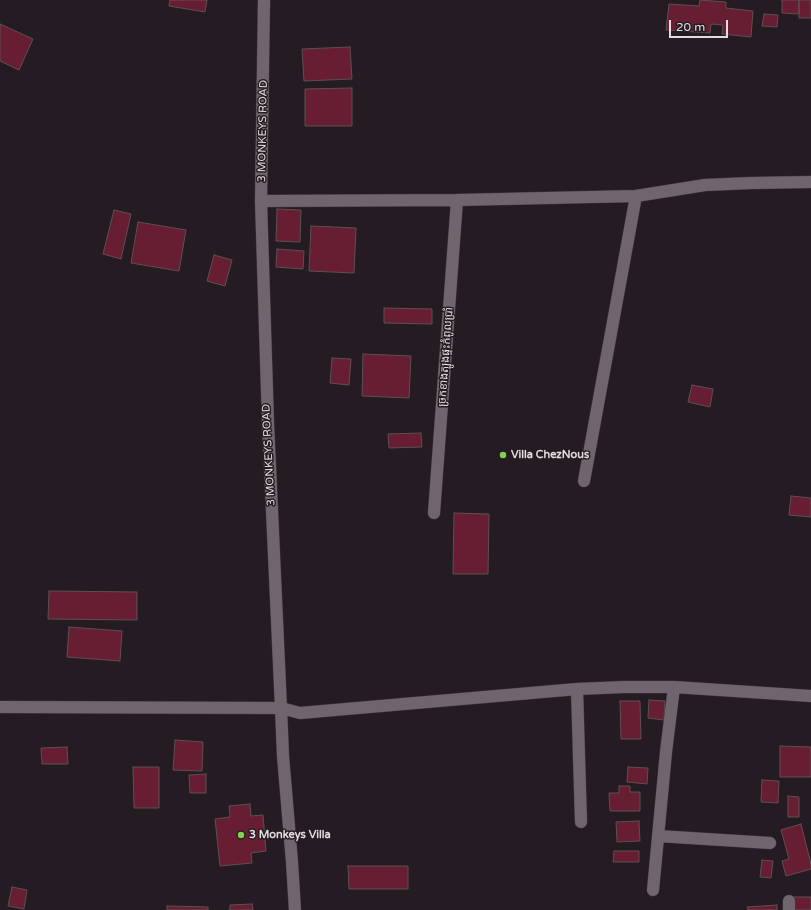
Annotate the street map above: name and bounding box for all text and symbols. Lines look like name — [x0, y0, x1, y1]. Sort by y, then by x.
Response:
scale bar — [671, 12, 730, 38]
text: 20 m — [676, 20, 705, 34]
street label: 3 MONKEYS ROAD — [256, 80, 270, 182]
street label: ច្រកខាងត្បូងផ្ទះកំពូលប្រាំ — [436, 307, 456, 407]
street label: 3 MONKEYS ROAD — [260, 404, 278, 506]
place label: Villa ChezNous — [511, 448, 589, 462]
marker: Villa ChezNous — [498, 450, 508, 460]
place label: 3 Monkeys Villa — [249, 828, 331, 842]
marker: 3 Monkeys Villa — [236, 830, 246, 840]

